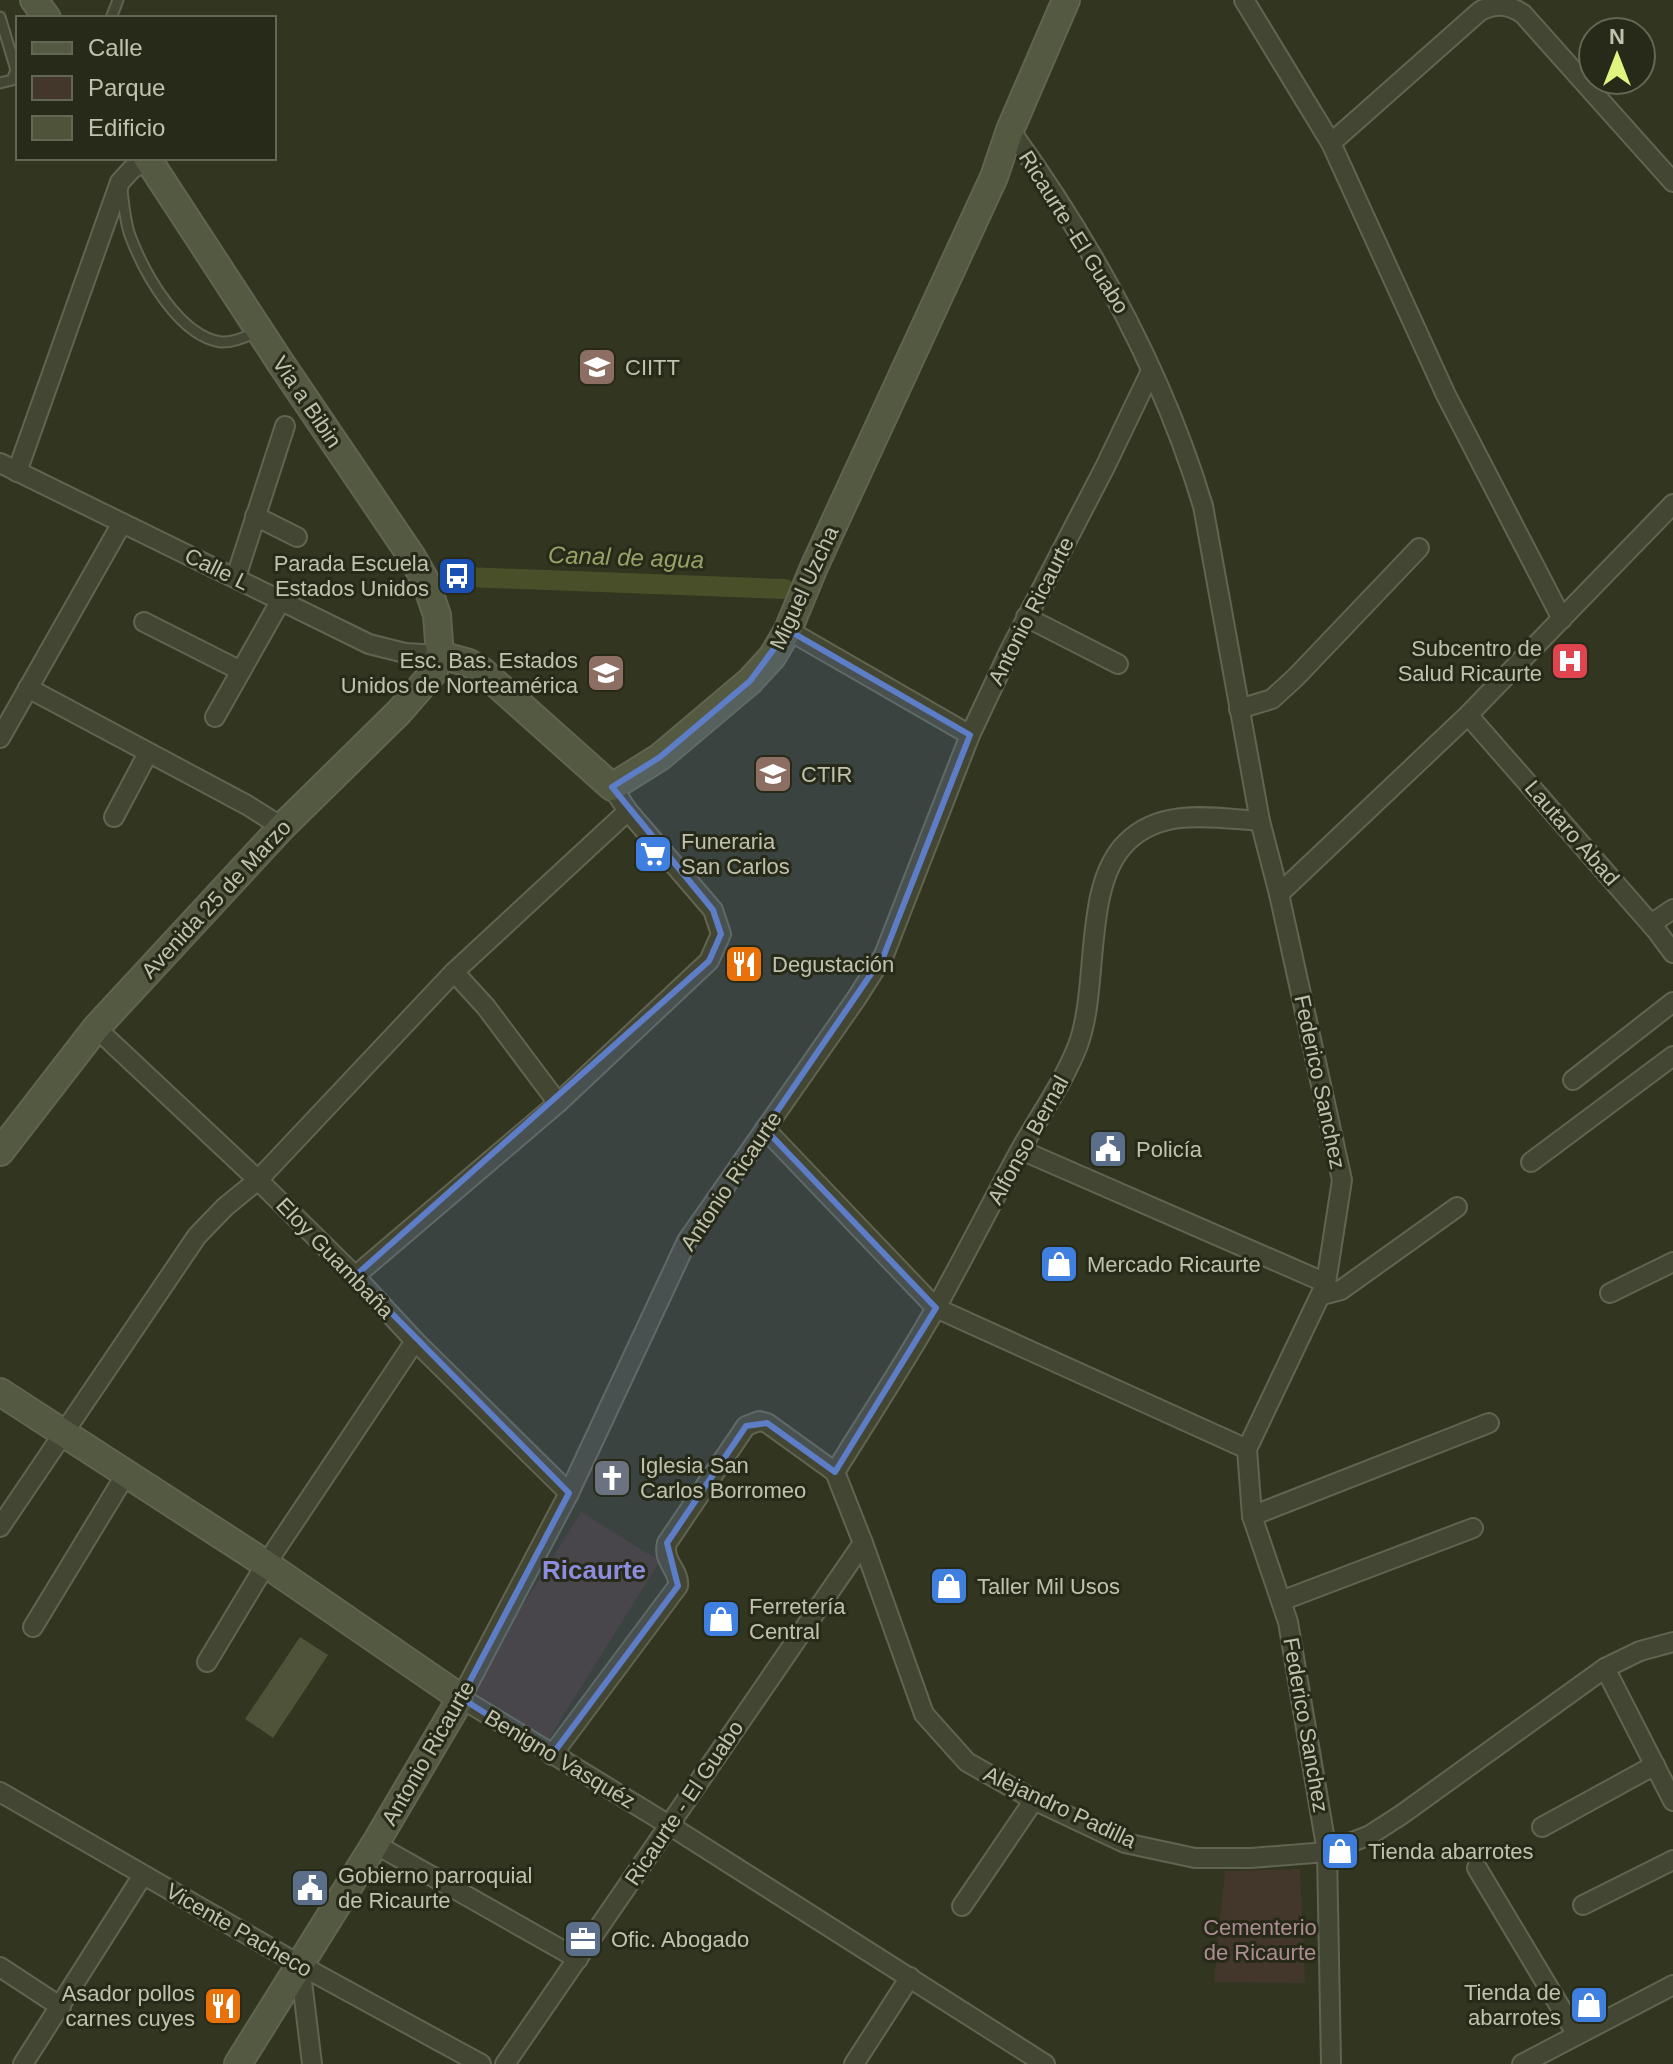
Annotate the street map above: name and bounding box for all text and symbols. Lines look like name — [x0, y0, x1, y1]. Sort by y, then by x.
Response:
legend — [16, 16, 276, 160]
north arrow — [1577, 16, 1657, 96]
text: N — [1609, 24, 1625, 49]
text: Calle — [88, 34, 143, 61]
text: Parque — [88, 74, 165, 101]
text: Edificio — [88, 114, 165, 141]
street label: Ricaurte -El Guabo — [1014, 146, 1134, 318]
school or university icon: CIITT — [576, 346, 618, 388]
street label: Via a Bibin — [267, 352, 347, 452]
place label: CIITT — [625, 355, 680, 380]
street label: Miguel Uzcha — [765, 522, 844, 654]
street label: Antonio Ricaurte — [983, 533, 1079, 689]
water label: Canal de agua — [548, 541, 704, 573]
street label: Calle L — [181, 543, 253, 595]
place label: Parada Escuela Estados Unidos — [274, 551, 430, 601]
bus stop icon: Parada Escuela Estados Unidos — [436, 555, 478, 597]
place label: Subcentro de Salud Ricaurte — [1398, 636, 1542, 686]
hospital icon: Subcentro de Salud Ricaurte — [1549, 640, 1591, 682]
place label: Esc. Bas. Estados Unidos de Norteamérica — [341, 648, 579, 698]
school or university icon: Esc. Bas. Estados Unidos de Norteamérica — [585, 652, 627, 694]
school or university icon: CTIR — [752, 753, 794, 795]
place label: CTIR — [801, 762, 852, 787]
street label: Lautaro Abad — [1520, 775, 1624, 891]
street label: Avenida 25 de Marzo — [136, 815, 296, 983]
place label: Funeraria San Carlos — [681, 829, 790, 879]
supermarket icon: Funeraria San Carlos — [632, 833, 674, 875]
restaurant icon: Degustación — [723, 943, 765, 985]
place label: Degustación — [772, 952, 894, 977]
street label: Federico Sanchez — [1289, 993, 1351, 1171]
street label: Alfonso Bernal — [982, 1071, 1074, 1209]
street label: Antonio Ricaurte — [675, 1107, 787, 1255]
public building icon: Policía — [1087, 1128, 1129, 1170]
place label: Policía — [1136, 1137, 1203, 1162]
street label: Eloy Guambaña — [271, 1193, 399, 1324]
shop icon: Mercado Ricaurte — [1038, 1243, 1080, 1285]
place label: Mercado Ricaurte — [1087, 1252, 1261, 1277]
place label: Iglesia San Carlos Borromeo — [640, 1453, 806, 1503]
church icon: Iglesia San Carlos Borromeo — [591, 1457, 633, 1499]
district label: Ricaurte — [542, 1555, 646, 1585]
shop icon: Taller Mil Usos — [928, 1565, 970, 1607]
place label: Taller Mil Usos — [977, 1574, 1120, 1599]
place label: Ferretería Central — [749, 1594, 846, 1644]
shop icon: Ferretería Central — [700, 1598, 742, 1640]
street label: Federico Sanchez — [1278, 1636, 1334, 1814]
street label: Antonio Ricaurte — [377, 1676, 479, 1830]
street label: Benigno Vasquéz — [480, 1704, 640, 1814]
street label: Ricaurte - El Guabo — [620, 1716, 748, 1890]
street label: Alejandro Padilla — [980, 1761, 1141, 1854]
shop icon: Tienda abarrotes — [1319, 1830, 1361, 1872]
place label: Tienda abarrotes — [1368, 1839, 1534, 1864]
place label: Gobierno parroquial de Ricaurte — [338, 1863, 532, 1913]
public building icon: Gobierno parroquial de Ricaurte — [289, 1867, 331, 1909]
street label: Vicente Pacheco — [161, 1878, 317, 1982]
park label: Cementerio de Ricaurte — [1203, 1915, 1317, 1965]
office icon: Ofic. Abogado — [562, 1918, 604, 1960]
place label: Ofic. Abogado — [611, 1927, 749, 1952]
place label: Tienda de abarrotes — [1464, 1980, 1561, 2030]
place label: Asador pollos carnes cuyes — [62, 1981, 195, 2031]
shop icon: Tienda de abarrotes — [1568, 1984, 1610, 2026]
restaurant icon: Asador pollos carnes cuyes — [202, 1985, 244, 2027]

